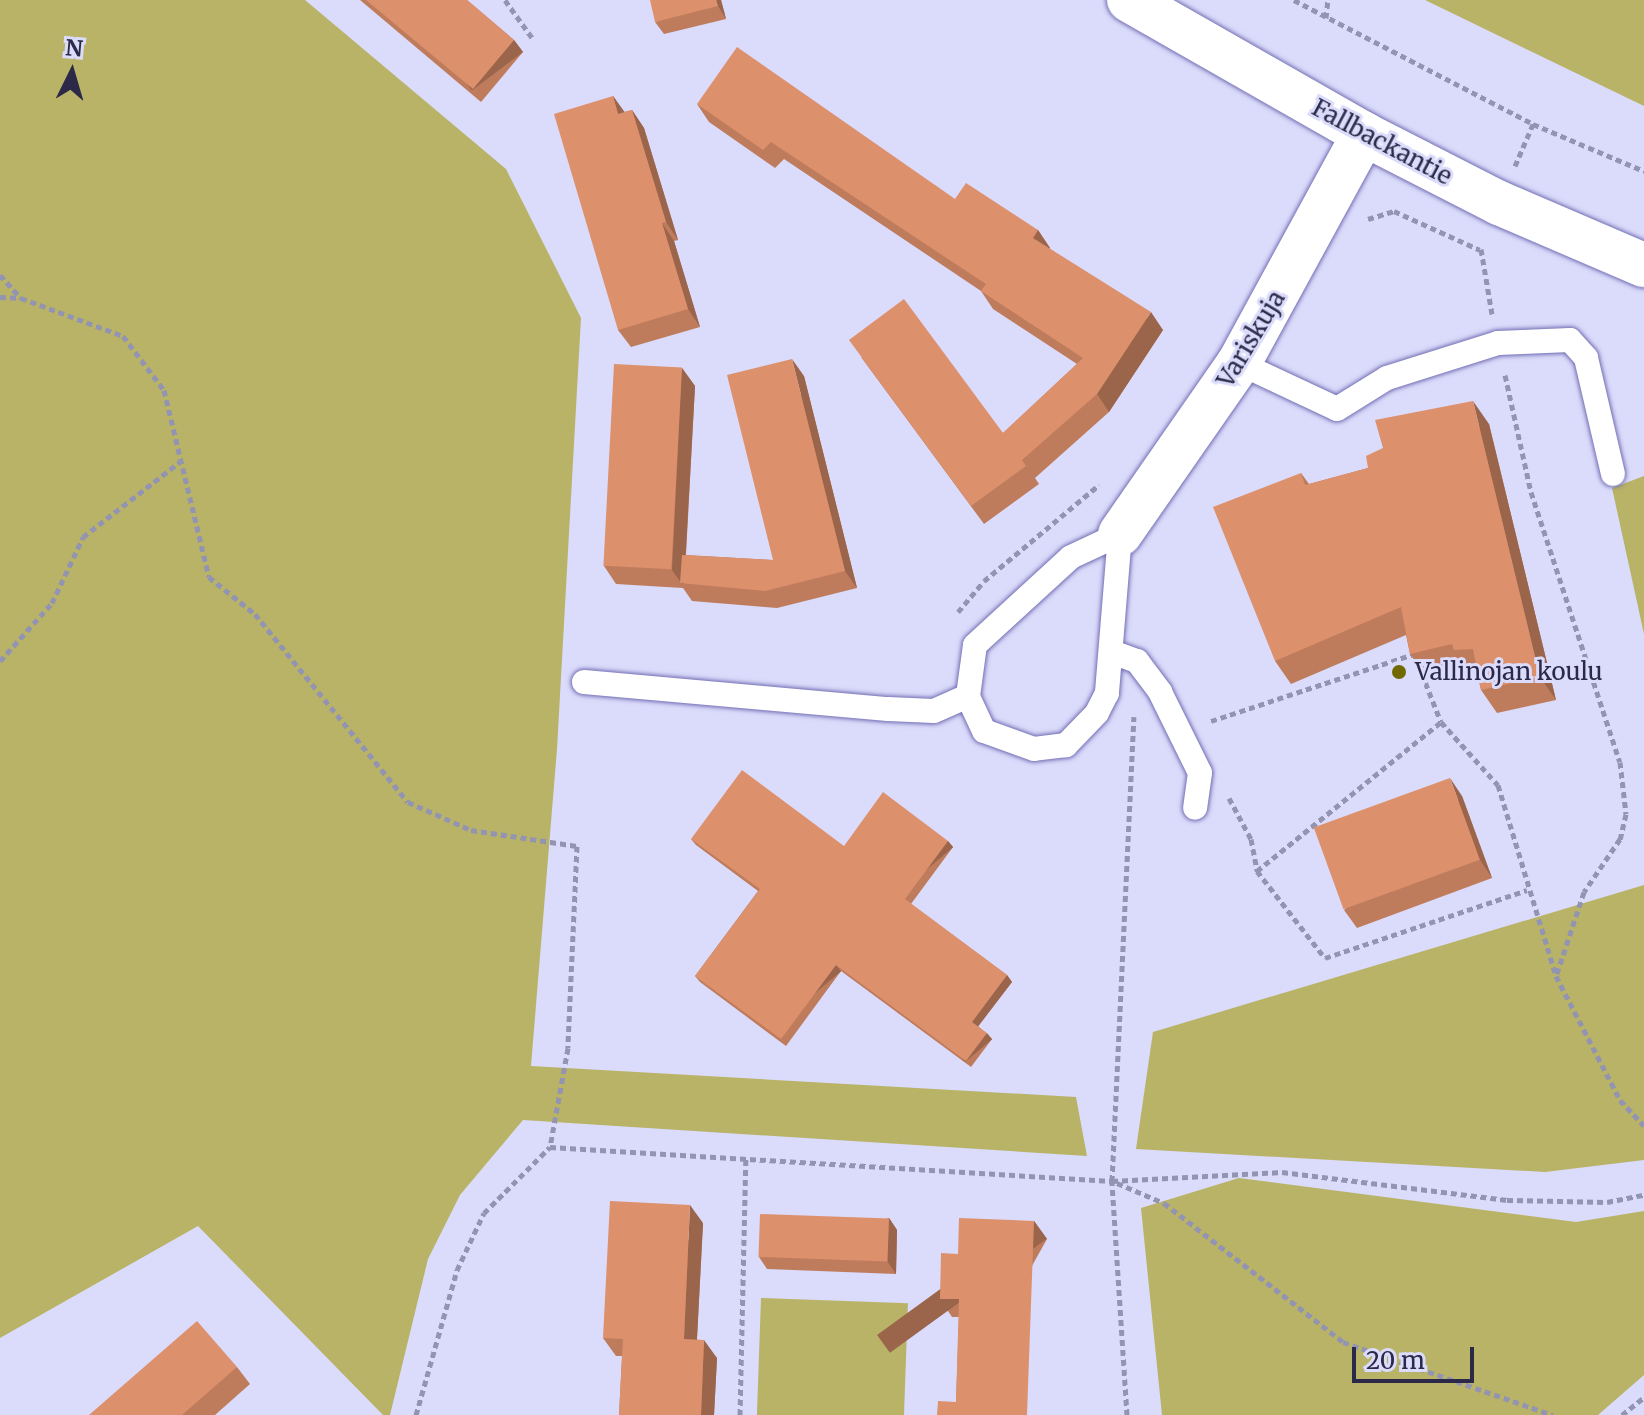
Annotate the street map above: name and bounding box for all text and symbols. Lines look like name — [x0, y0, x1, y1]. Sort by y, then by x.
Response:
north arrow — [32, 32, 112, 112]
text: N — [64, 33, 84, 63]
street label: Fallbackantie — [1307, 93, 1457, 191]
street label: Variskuja — [1211, 285, 1291, 393]
place label: Vallinojan koulu — [1415, 658, 1603, 686]
marker: Vallinojan koulu — [1390, 663, 1408, 681]
scale bar — [1356, 1331, 1478, 1381]
text: 20 m — [1366, 1345, 1425, 1376]

